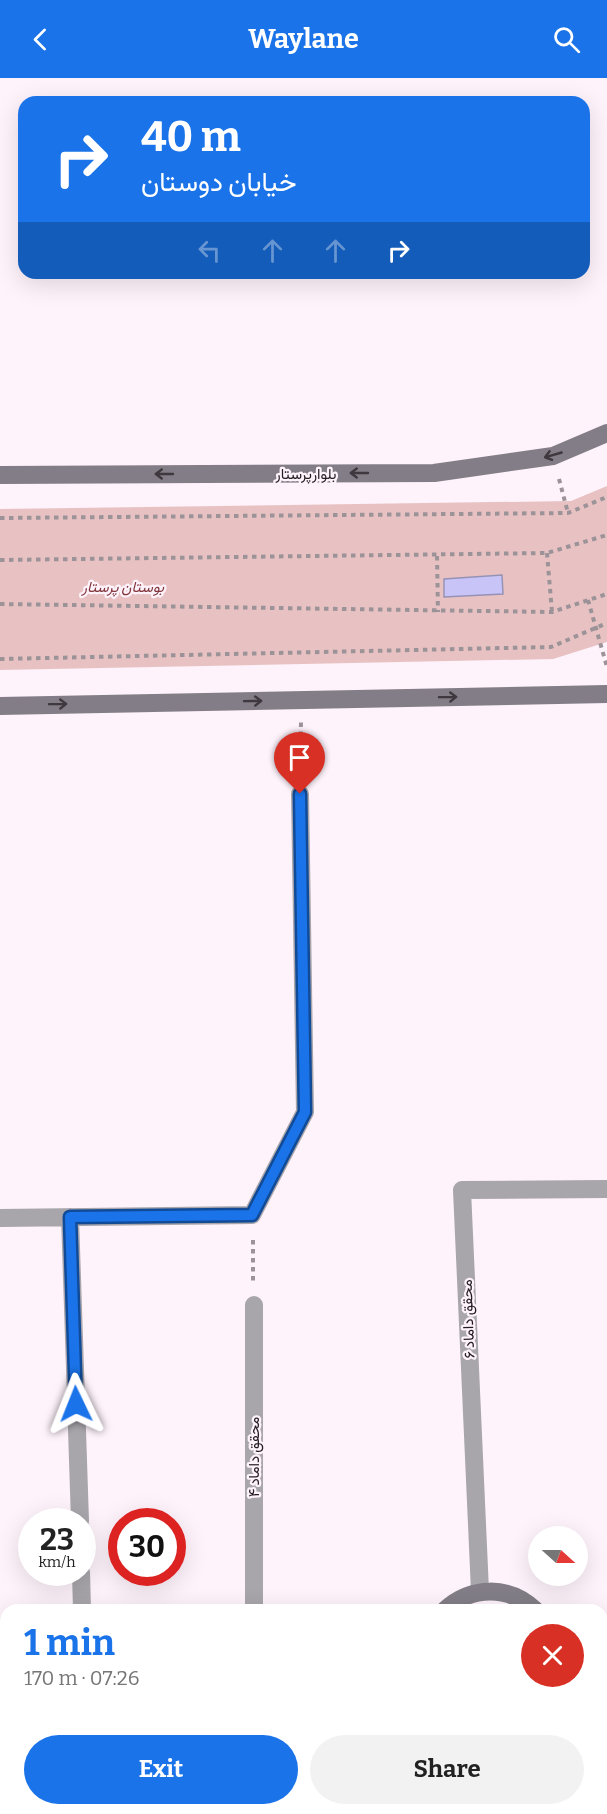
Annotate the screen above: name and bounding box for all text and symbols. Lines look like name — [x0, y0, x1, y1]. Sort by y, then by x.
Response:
icon: back — [24, 23, 57, 56]
text: Waylane — [248, 23, 359, 55]
icon: search — [550, 23, 583, 56]
text: 40 m — [141, 112, 241, 162]
icon: right — [42, 120, 120, 198]
text: خیابان دوستان — [141, 166, 297, 198]
icon: left — [193, 234, 226, 267]
icon: ahead — [256, 234, 289, 267]
icon: ahead — [319, 234, 352, 267]
icon: right — [382, 234, 415, 267]
one-way arrow — [544, 450, 563, 461]
street label: بلوارپرستار — [275, 465, 336, 484]
one-way arrow — [350, 467, 370, 479]
one-way arrow — [155, 468, 175, 480]
park label: بوستان پرستار — [81, 578, 165, 597]
one-way arrow — [438, 691, 458, 703]
one-way arrow — [243, 695, 263, 707]
one-way arrow — [48, 699, 68, 710]
pin — [274, 732, 325, 794]
icon: arrive — [283, 741, 316, 774]
street label: محقق داماد ۶ — [458, 1279, 479, 1359]
position arrow — [44, 1372, 108, 1436]
street label: محقق داماد ۴ — [245, 1417, 264, 1497]
speed limit sign: 30 — [108, 1508, 186, 1586]
text: 23 — [40, 1522, 74, 1558]
north arrow — [528, 1526, 588, 1586]
map controls — [528, 1526, 588, 1586]
text: km/h — [38, 1553, 76, 1571]
text: 1 min — [24, 1621, 115, 1665]
button: close — [521, 1624, 584, 1687]
text: 170 m · 07:26 — [24, 1666, 139, 1690]
button: Exit — [24, 1735, 298, 1804]
button: Share — [310, 1735, 584, 1804]

